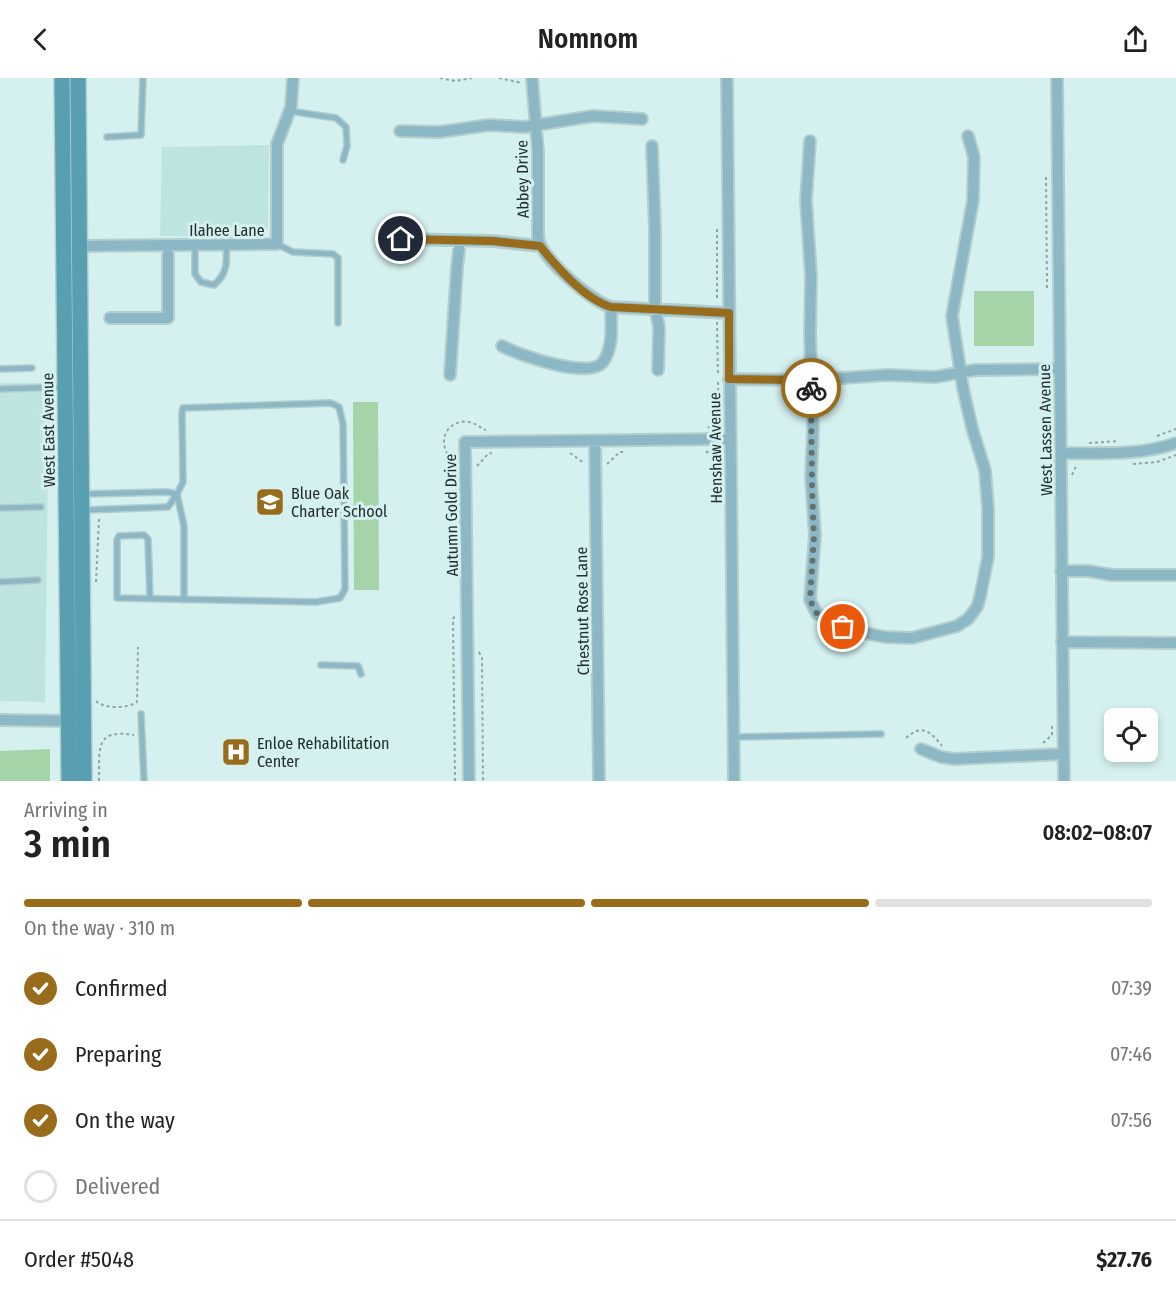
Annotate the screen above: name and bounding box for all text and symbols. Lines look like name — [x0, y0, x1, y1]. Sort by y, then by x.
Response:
icon: back — [24, 23, 57, 56]
text: Nomnom — [538, 23, 638, 55]
icon: share — [1119, 23, 1152, 56]
street label: Abbey Drive — [512, 140, 533, 218]
pin — [375, 213, 426, 264]
street label: Ilahee Lane — [189, 221, 265, 240]
icon: home — [384, 222, 417, 255]
courier — [781, 358, 841, 418]
street label: West Lassen Avenue — [1035, 364, 1056, 496]
street label: West East Avenue — [38, 372, 59, 487]
icon: bike — [795, 372, 828, 405]
street label: Henshaw Avenue — [705, 392, 726, 504]
street label: Autumn Gold Drive — [441, 453, 462, 577]
place label: Blue Oak Charter School — [291, 484, 387, 521]
school or university icon: Blue Oak Charter School — [254, 486, 286, 518]
street label: Chestnut Rose Lane — [572, 546, 593, 676]
pin — [817, 601, 868, 652]
icon: bag — [826, 610, 859, 643]
map controls — [1104, 708, 1158, 762]
button: locate — [1104, 708, 1158, 762]
place label: Enloe Rehabilitation Center — [257, 734, 390, 771]
hospital icon: Enloe Rehabilitation Center — [220, 736, 252, 768]
text: Arriving in — [24, 798, 108, 822]
text: 08:02–08:07 — [1042, 819, 1152, 846]
text: 3 min — [24, 821, 111, 867]
text: On the way · 310 m — [24, 916, 175, 940]
icon: check — [24, 972, 57, 1005]
text: Confirmed — [75, 975, 168, 1002]
text: 07:39 — [1111, 976, 1152, 1000]
icon: check — [24, 1038, 57, 1071]
text: Preparing — [75, 1041, 161, 1068]
text: 07:46 — [1110, 1042, 1152, 1066]
icon: check — [24, 1104, 57, 1137]
text: On the way — [75, 1107, 175, 1134]
text: 07:56 — [1110, 1108, 1152, 1132]
text: Delivered — [75, 1173, 160, 1200]
text: Order #5048 — [24, 1246, 134, 1273]
text: $27.76 — [1096, 1246, 1152, 1273]

